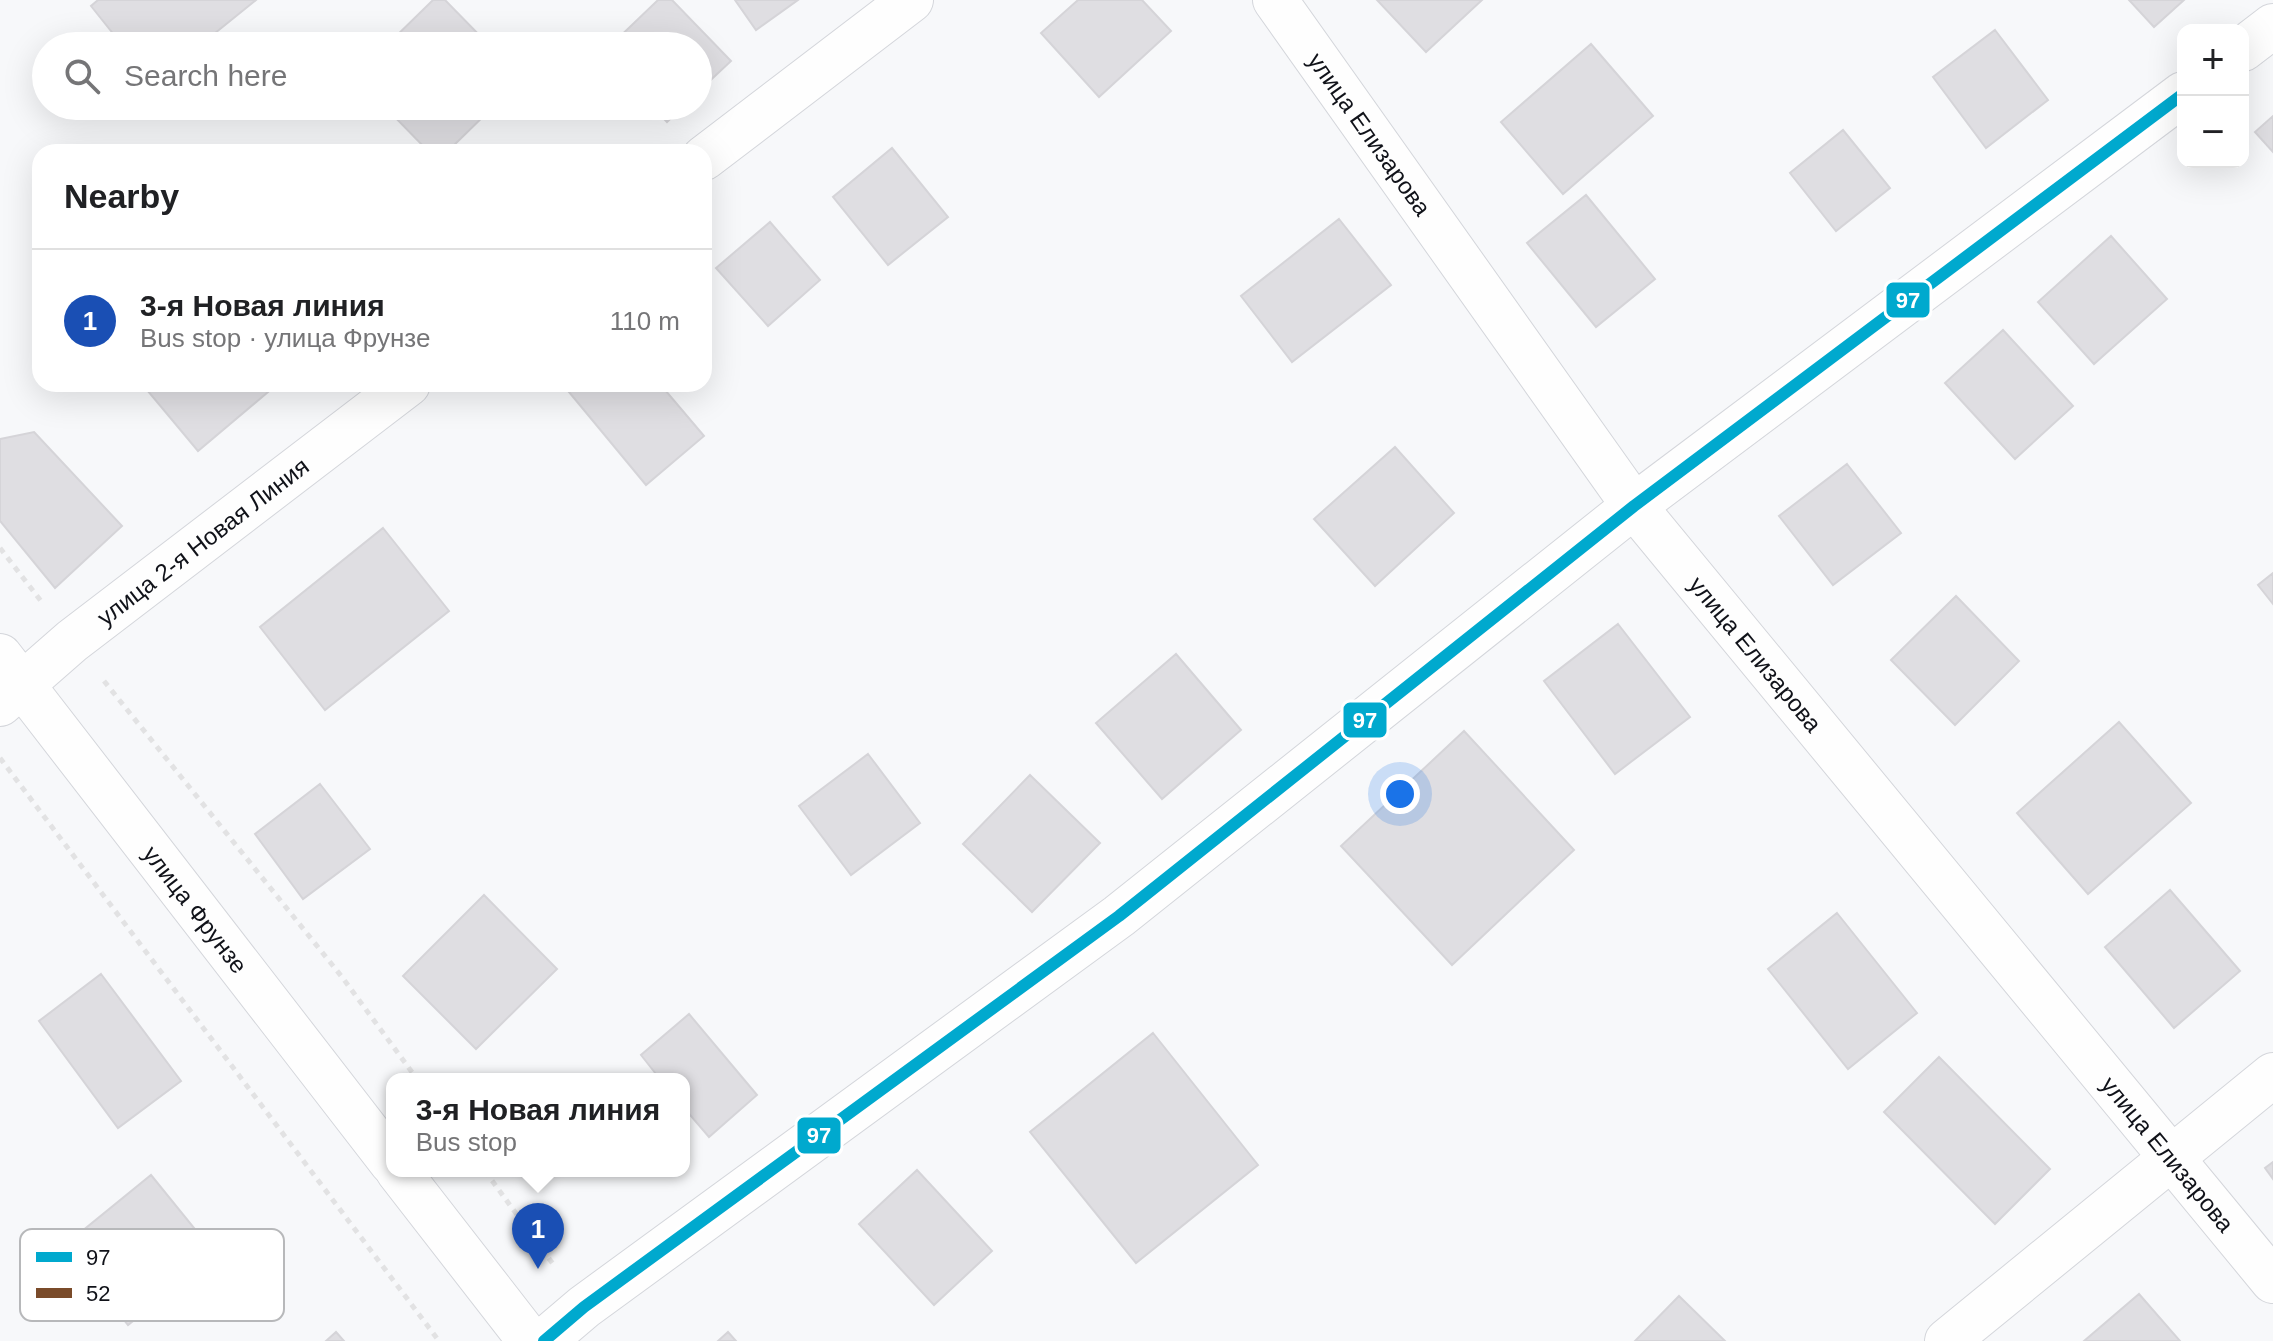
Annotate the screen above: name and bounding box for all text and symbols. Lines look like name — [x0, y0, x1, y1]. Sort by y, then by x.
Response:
map controls — [2177, 24, 2249, 168]
button: + — [2177, 24, 2249, 96]
search box — [32, 32, 712, 120]
street label: улица Елизарова — [1303, 47, 1437, 221]
icon: search — [60, 54, 104, 98]
text: Search here — [124, 59, 287, 92]
button: − — [2177, 96, 2249, 168]
text: Nearby — [64, 177, 179, 215]
line badge: 97 — [1885, 281, 1931, 319]
text: 97 — [1896, 288, 1920, 313]
text: 3-я Новая линия — [140, 289, 385, 322]
text: 1 — [83, 306, 97, 336]
text: 110 m — [610, 306, 680, 336]
text: Bus stop · улица Фрунзе — [140, 323, 430, 353]
street label: улица 2-я Новая Линия — [92, 452, 313, 630]
street label: улица Елизарова — [1684, 571, 1828, 737]
line badge: 97 — [1342, 701, 1388, 739]
text: 97 — [1353, 708, 1377, 733]
your location — [1380, 774, 1420, 814]
street label: улица Фрунзе — [138, 840, 253, 978]
street label: улица Елизарова — [2096, 1071, 2240, 1237]
popup — [386, 1073, 690, 1177]
text: 3-я Новая линия — [416, 1093, 660, 1126]
line badge: 97 — [796, 1116, 842, 1155]
text: 97 — [807, 1123, 831, 1148]
text: Bus stop — [416, 1127, 517, 1157]
pin: 1 — [512, 1203, 564, 1269]
legend — [20, 1229, 284, 1321]
text: 97 — [86, 1245, 110, 1270]
text: 52 — [86, 1281, 110, 1306]

